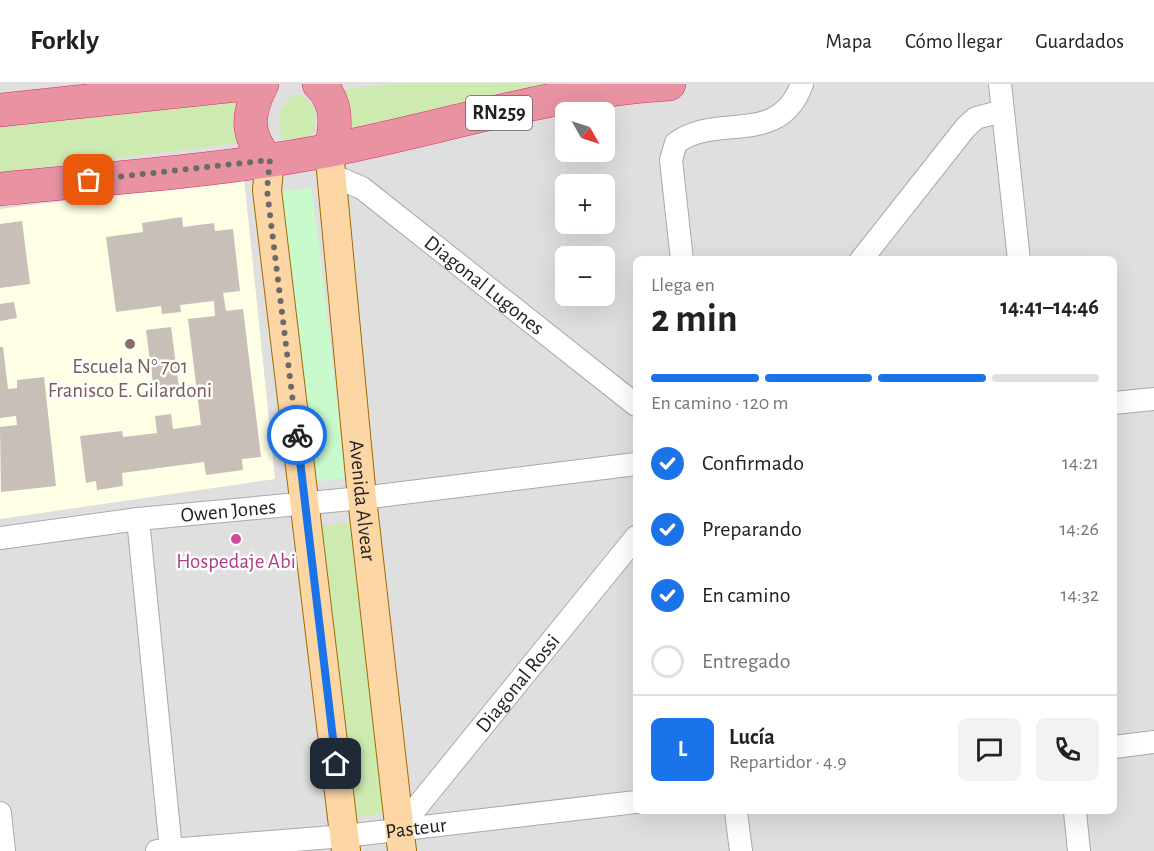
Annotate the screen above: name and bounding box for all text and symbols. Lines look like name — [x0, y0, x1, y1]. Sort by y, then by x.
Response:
text: Forkly — [30, 27, 99, 55]
text: Mapa — [826, 31, 872, 52]
text: Cómo llegar — [905, 31, 1002, 52]
text: Guardados — [1035, 31, 1124, 52]
road number: RN259 — [466, 96, 532, 130]
north arrow — [555, 102, 615, 162]
map controls — [555, 102, 615, 306]
pin — [63, 154, 114, 205]
icon: bag — [72, 163, 105, 196]
button: + — [555, 174, 615, 234]
street label: Diagonal Lugones — [421, 231, 548, 339]
button: − — [555, 246, 615, 306]
text: Llega en — [651, 275, 715, 295]
text: 14:41–14:46 — [1000, 296, 1099, 318]
text: 2 min — [651, 300, 738, 339]
marker: Escuela N° 701 Franisco E. Gilardoni — [123, 337, 137, 351]
place label: Escuela N° 701 Franisco E. Gilardoni — [48, 356, 212, 401]
text: En camino · 120 m — [651, 393, 789, 413]
courier — [267, 405, 327, 465]
icon: bike — [281, 419, 314, 452]
street label: Avenida Alvear — [346, 439, 380, 562]
icon: check — [651, 447, 684, 480]
text: Confirmado — [702, 452, 804, 474]
text: 14:21 — [1062, 453, 1099, 473]
street label: Owen Jones — [180, 496, 277, 525]
icon: check — [651, 513, 684, 546]
text: Preparando — [702, 518, 802, 540]
text: 14:26 — [1059, 519, 1099, 539]
marker: Hospedaje Abi — [229, 532, 243, 546]
place label: Hospedaje Abi — [176, 551, 296, 572]
icon: check — [651, 579, 684, 612]
text: En camino — [702, 584, 791, 606]
text: 14:32 — [1061, 585, 1099, 605]
street label: Diagonal Rossi — [472, 630, 563, 736]
text: Entregado — [702, 650, 791, 672]
button: chat — [958, 718, 1021, 781]
button: phone — [1036, 718, 1099, 781]
text: Lucía — [729, 726, 775, 748]
pin — [310, 738, 361, 789]
text: L — [678, 738, 687, 760]
icon: home — [319, 747, 352, 780]
text: Repartidor · 4.9 — [729, 752, 847, 772]
street label: Pasteur — [384, 814, 448, 842]

